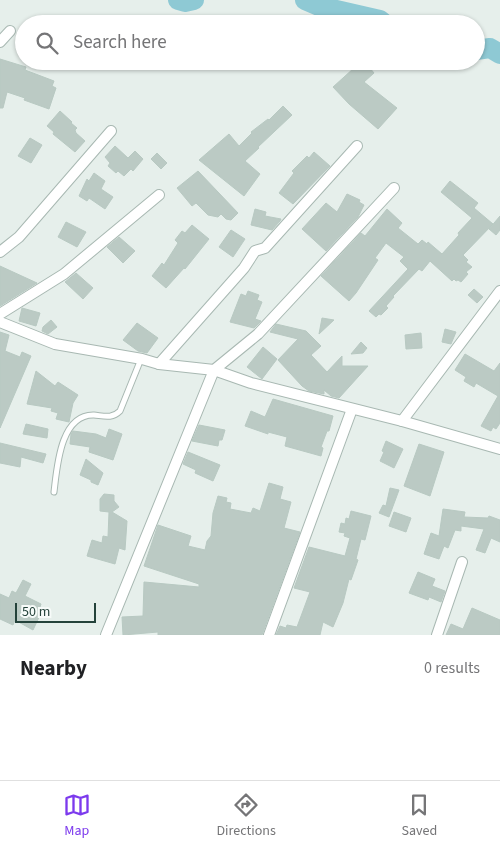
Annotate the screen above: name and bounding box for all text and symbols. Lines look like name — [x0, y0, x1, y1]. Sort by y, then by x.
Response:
search box — [15, 15, 485, 70]
icon: search — [33, 29, 61, 57]
text: Search here — [73, 29, 167, 56]
scale bar — [15, 600, 96, 623]
text: 50 m — [22, 602, 50, 622]
text: Nearby — [20, 653, 87, 683]
text: 0 results — [424, 657, 480, 679]
tab: Map — [63, 791, 91, 841]
tab: Directions — [217, 791, 276, 841]
tab: Saved — [401, 791, 437, 841]

